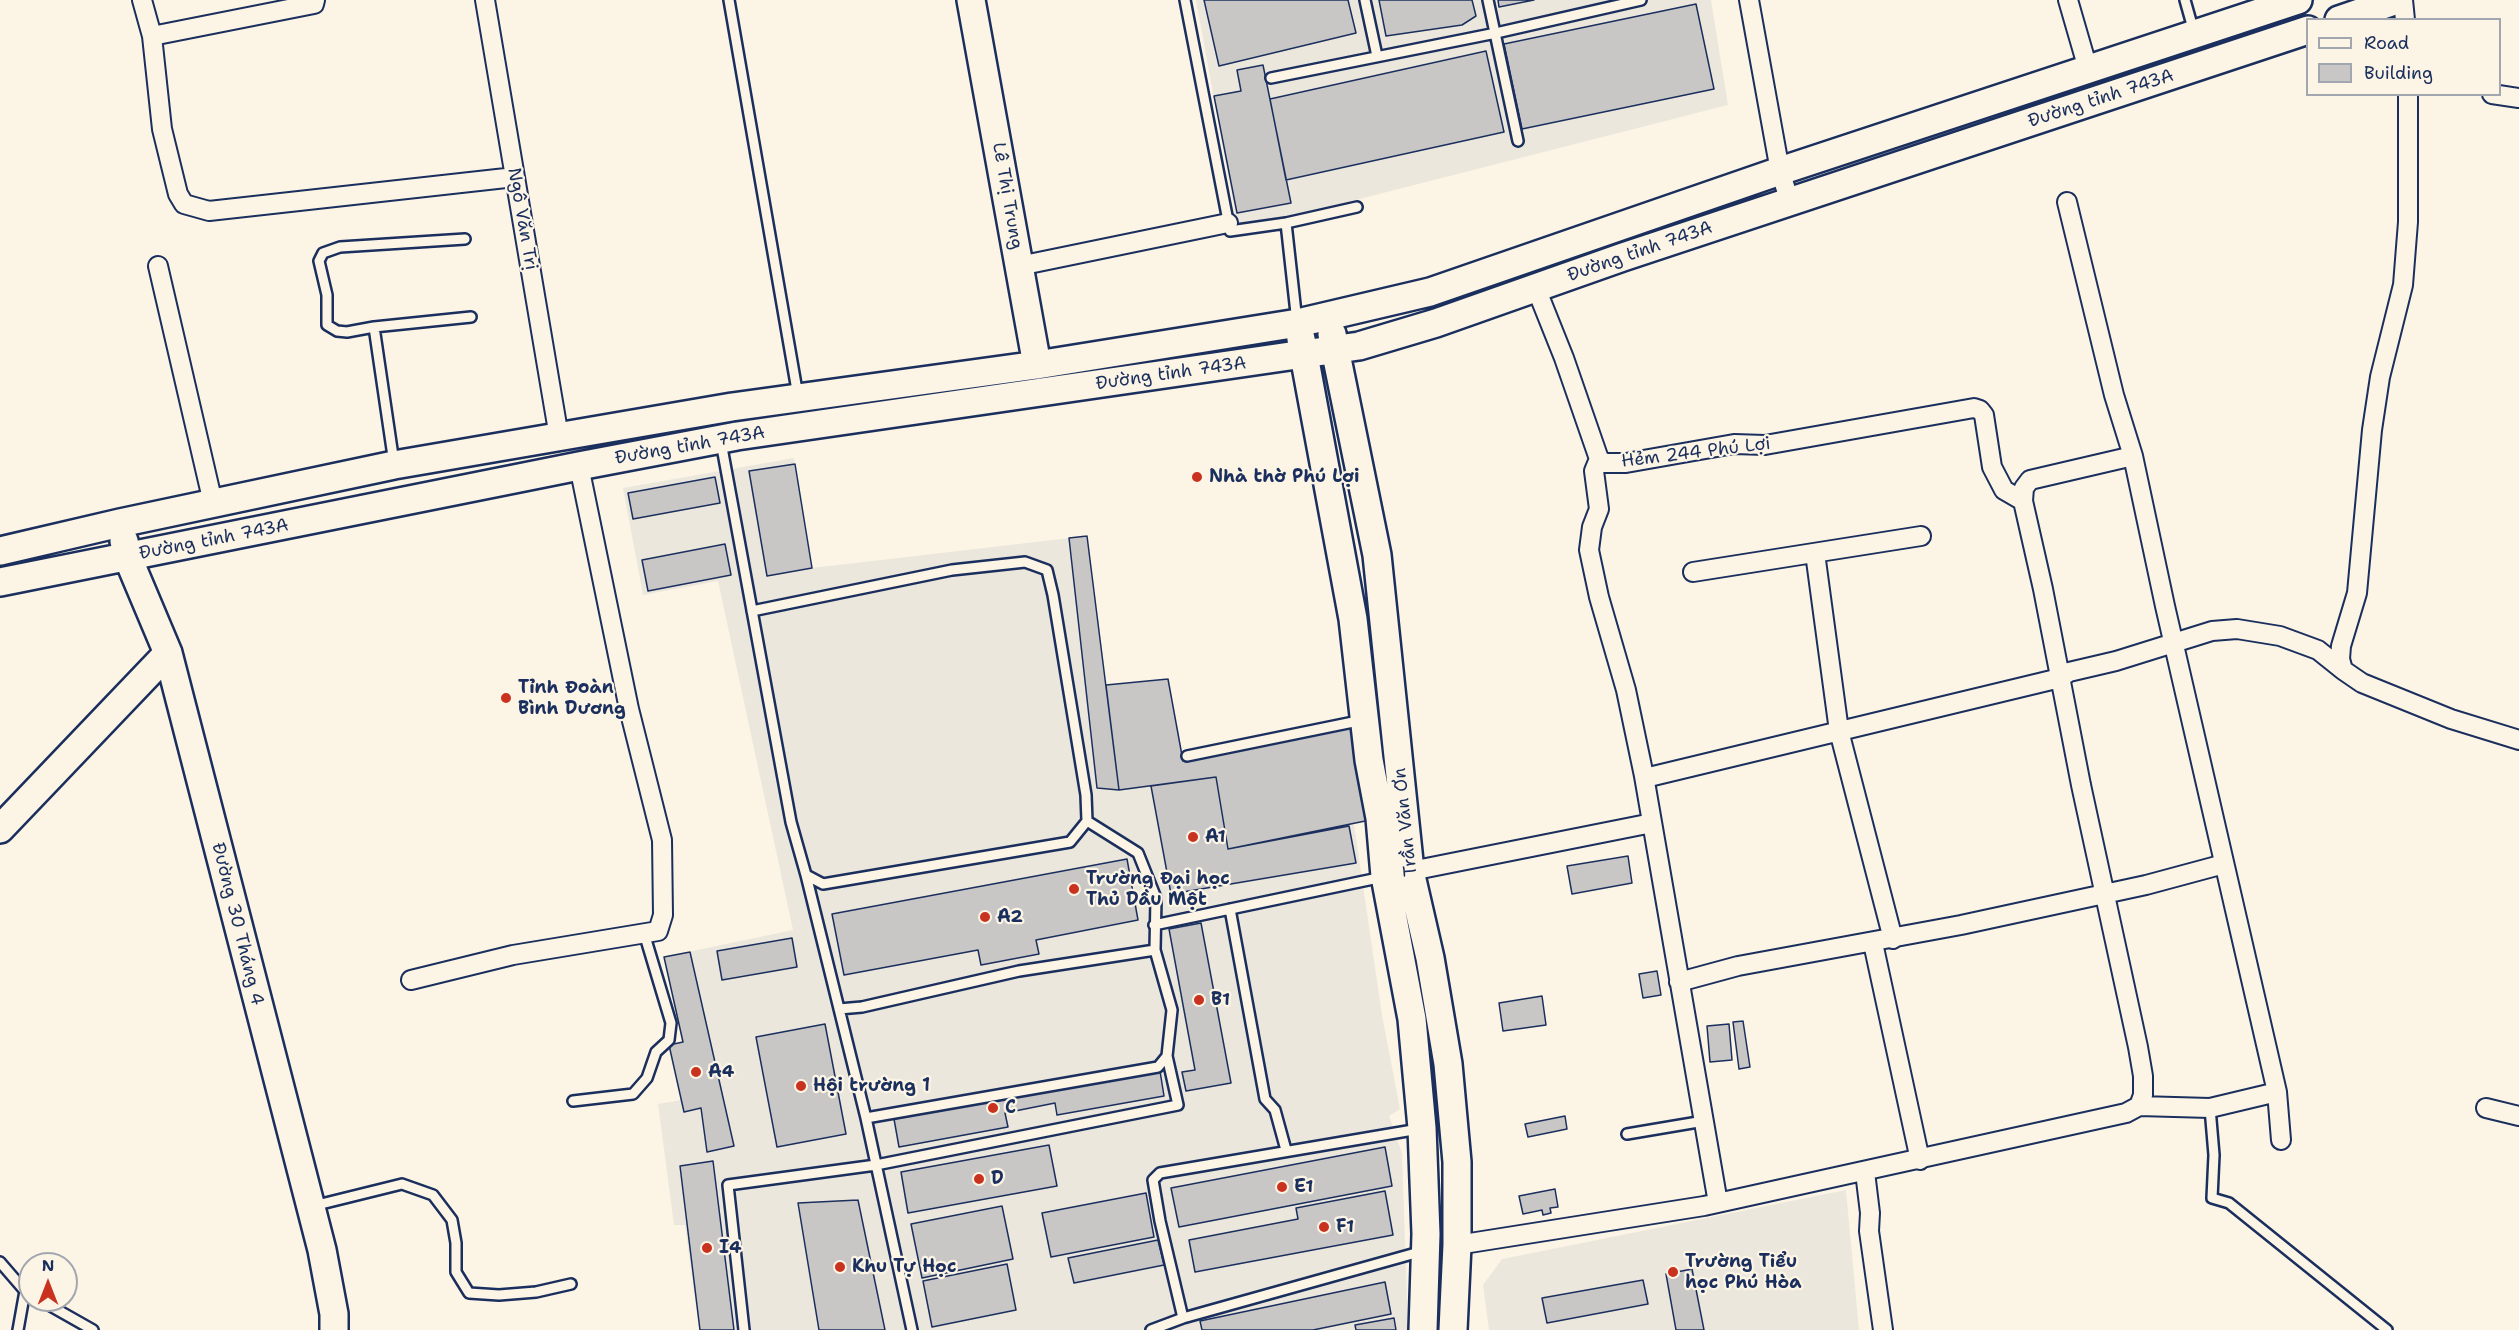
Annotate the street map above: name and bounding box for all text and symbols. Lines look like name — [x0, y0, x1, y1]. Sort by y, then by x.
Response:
legend — [2306, 18, 2501, 96]
text: Road — [2364, 31, 2409, 55]
text: Building — [2364, 61, 2433, 85]
street label: Đường tỉnh 743A — [2025, 65, 2177, 133]
street label: Lê Thị Trung — [987, 141, 1027, 251]
street label: Ngô Văn Trị — [502, 166, 542, 272]
street label: Đường tỉnh 743A — [1565, 217, 1715, 287]
street label: Đường tỉnh 743A — [1094, 353, 1248, 395]
street label: Đường tỉnh 743A — [613, 422, 767, 470]
street label: Hẻm 244 Phú Lợi — [1620, 433, 1772, 473]
place label: Nhà thờ Phú Lợi — [1209, 466, 1360, 488]
marker: Nhà thờ Phú Lợi — [1190, 470, 1204, 484]
street label: Đường tỉnh 743A — [137, 515, 291, 565]
place label: Tỉnh Đoàn Bình Dương — [518, 677, 626, 720]
marker: Tỉnh Đoàn Bình Dương — [499, 691, 513, 705]
street label: Trần Văn Ơn — [1390, 767, 1422, 877]
place label: A1 — [1205, 826, 1226, 848]
marker: A1 — [1186, 830, 1200, 844]
street label: Đường 30 Tháng 4 — [206, 840, 268, 1008]
place label: Trường Đại học Thủ Dầu Một — [1086, 868, 1230, 910]
marker: Trường Đại học Thủ Dầu Một — [1067, 882, 1081, 896]
place label: A2 — [997, 906, 1023, 928]
marker: A2 — [978, 910, 992, 924]
place label: B1 — [1211, 989, 1230, 1011]
marker: B1 — [1192, 993, 1206, 1007]
place label: A4 — [708, 1061, 734, 1083]
marker: A4 — [689, 1065, 703, 1079]
place label: Hội trường 1 — [813, 1075, 930, 1097]
marker: Hội trường 1 — [794, 1079, 808, 1093]
place label: C — [1005, 1097, 1016, 1119]
marker: C — [986, 1101, 1000, 1115]
place label: D — [991, 1168, 1004, 1190]
marker: D — [972, 1172, 986, 1186]
place label: E1 — [1294, 1176, 1313, 1198]
marker: E1 — [1275, 1180, 1289, 1194]
place label: F1 — [1336, 1216, 1354, 1238]
marker: F1 — [1317, 1220, 1331, 1234]
place label: I4 — [719, 1237, 742, 1259]
marker: I4 — [700, 1241, 714, 1255]
place label: Trường Tiểu học Phú Hòa — [1685, 1251, 1802, 1294]
north arrow — [18, 1252, 78, 1312]
text: N — [42, 1255, 54, 1276]
place label: Khu Tự Học — [852, 1256, 956, 1278]
marker: Khu Tự Học — [833, 1260, 847, 1274]
marker: Trường Tiểu học Phú Hòa — [1666, 1265, 1680, 1279]

